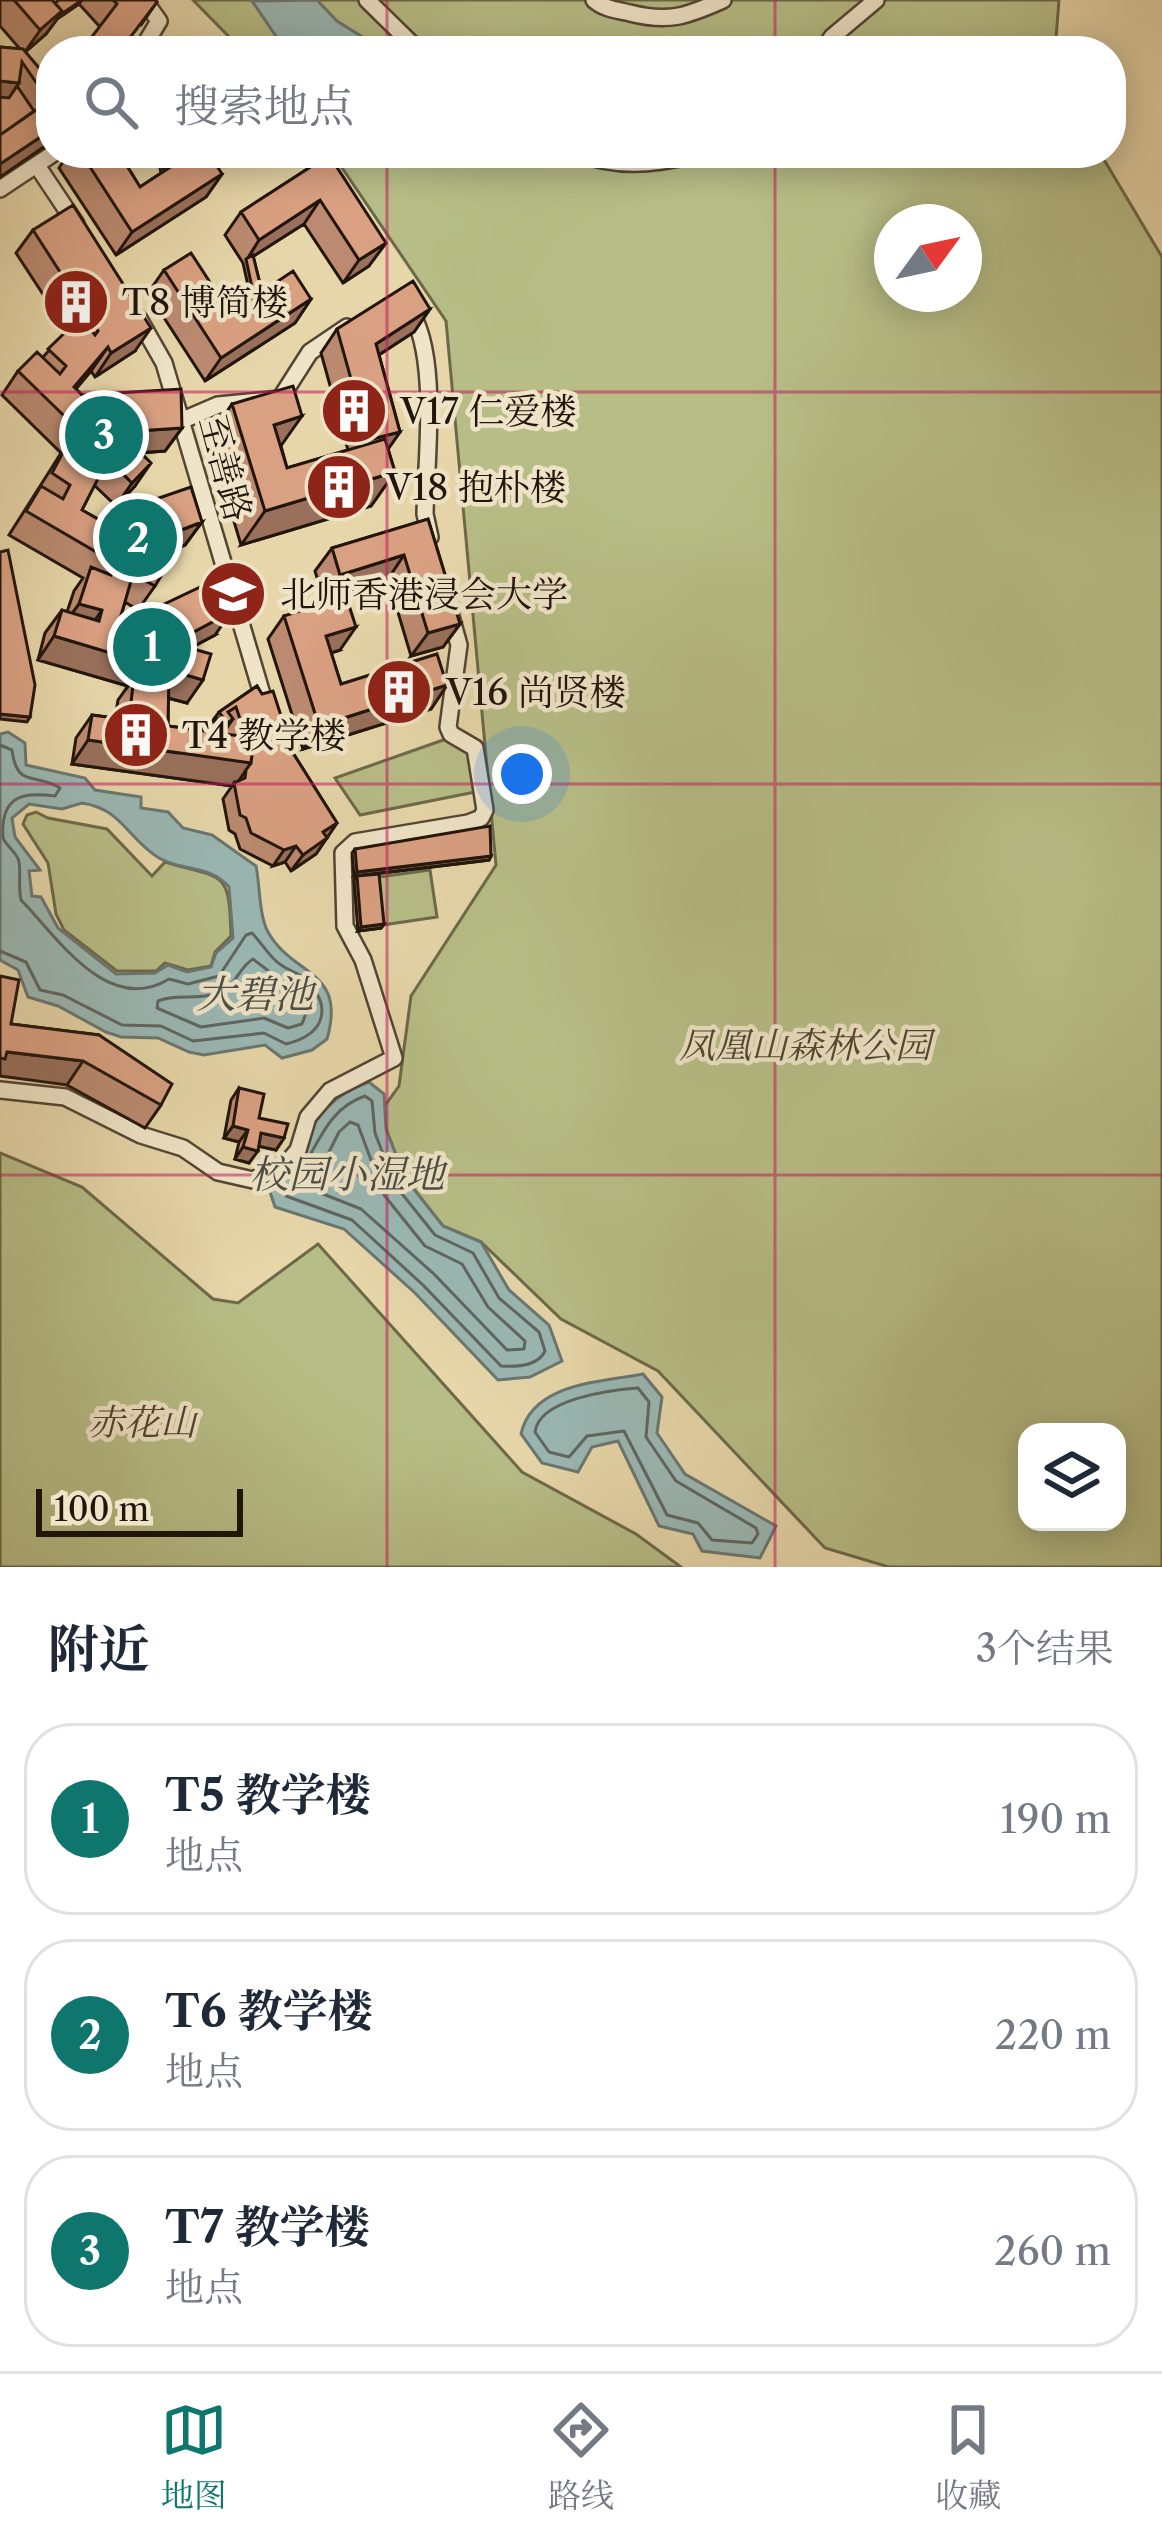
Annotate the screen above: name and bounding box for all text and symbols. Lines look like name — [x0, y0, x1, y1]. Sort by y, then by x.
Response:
search box — [36, 36, 1126, 168]
icon: search — [78, 69, 144, 135]
text: 搜索地点 — [174, 78, 354, 134]
north arrow — [874, 204, 982, 312]
building icon: T8 博简楼 — [41, 267, 111, 337]
place label: T8 博简楼 — [122, 280, 288, 324]
building icon: V17 仁爱楼 — [319, 376, 389, 446]
place label: V17 仁爱楼 — [399, 389, 576, 433]
pin: 3 — [65, 390, 143, 480]
street label: 至善路 — [191, 410, 261, 526]
building icon: V18 抱朴楼 — [304, 452, 374, 522]
place label: V18 抱朴楼 — [385, 465, 566, 509]
pin: 2 — [99, 493, 177, 583]
school or university icon: 北师香港浸会大学 — [198, 559, 268, 629]
place label: 北师香港浸会大学 — [280, 572, 568, 616]
pin: 1 — [113, 602, 191, 692]
building icon: V16 尚贤楼 — [364, 657, 434, 727]
place label: V16 尚贤楼 — [445, 670, 626, 714]
building icon: T4 教学楼 — [101, 700, 171, 770]
place label: T4 教学楼 — [182, 713, 346, 757]
your location — [492, 744, 552, 804]
water label: 大碧池 — [196, 970, 317, 1018]
park label: 凤凰山森林公园 — [679, 1023, 936, 1067]
water label: 校园小湿地 — [249, 1150, 448, 1198]
park label: 赤花山 — [88, 1400, 199, 1444]
map controls — [1018, 1423, 1126, 1531]
button: layers — [1018, 1423, 1126, 1531]
scale bar — [36, 1483, 243, 1536]
text: 100 m — [54, 1489, 149, 1530]
text: 附近 — [48, 1618, 150, 1680]
text: 3个结果 — [976, 1624, 1114, 1672]
text: T5 教学楼 — [165, 1767, 371, 1823]
text: 1 — [81, 1795, 99, 1843]
text: 190 m — [1000, 1795, 1111, 1843]
text: 地点 — [165, 1831, 243, 1879]
text: T6 教学楼 — [165, 1983, 373, 2039]
text: 2 — [78, 2011, 102, 2059]
text: 220 m — [995, 2011, 1111, 2059]
text: 地点 — [165, 2047, 243, 2095]
text: T7 教学楼 — [165, 2199, 370, 2255]
text: 3 — [79, 2227, 101, 2275]
text: 260 m — [994, 2227, 1111, 2275]
text: 地点 — [165, 2263, 243, 2311]
tab: 地图 — [161, 2397, 227, 2516]
tab: 路线 — [548, 2397, 614, 2516]
tab: 收藏 — [935, 2397, 1001, 2516]

